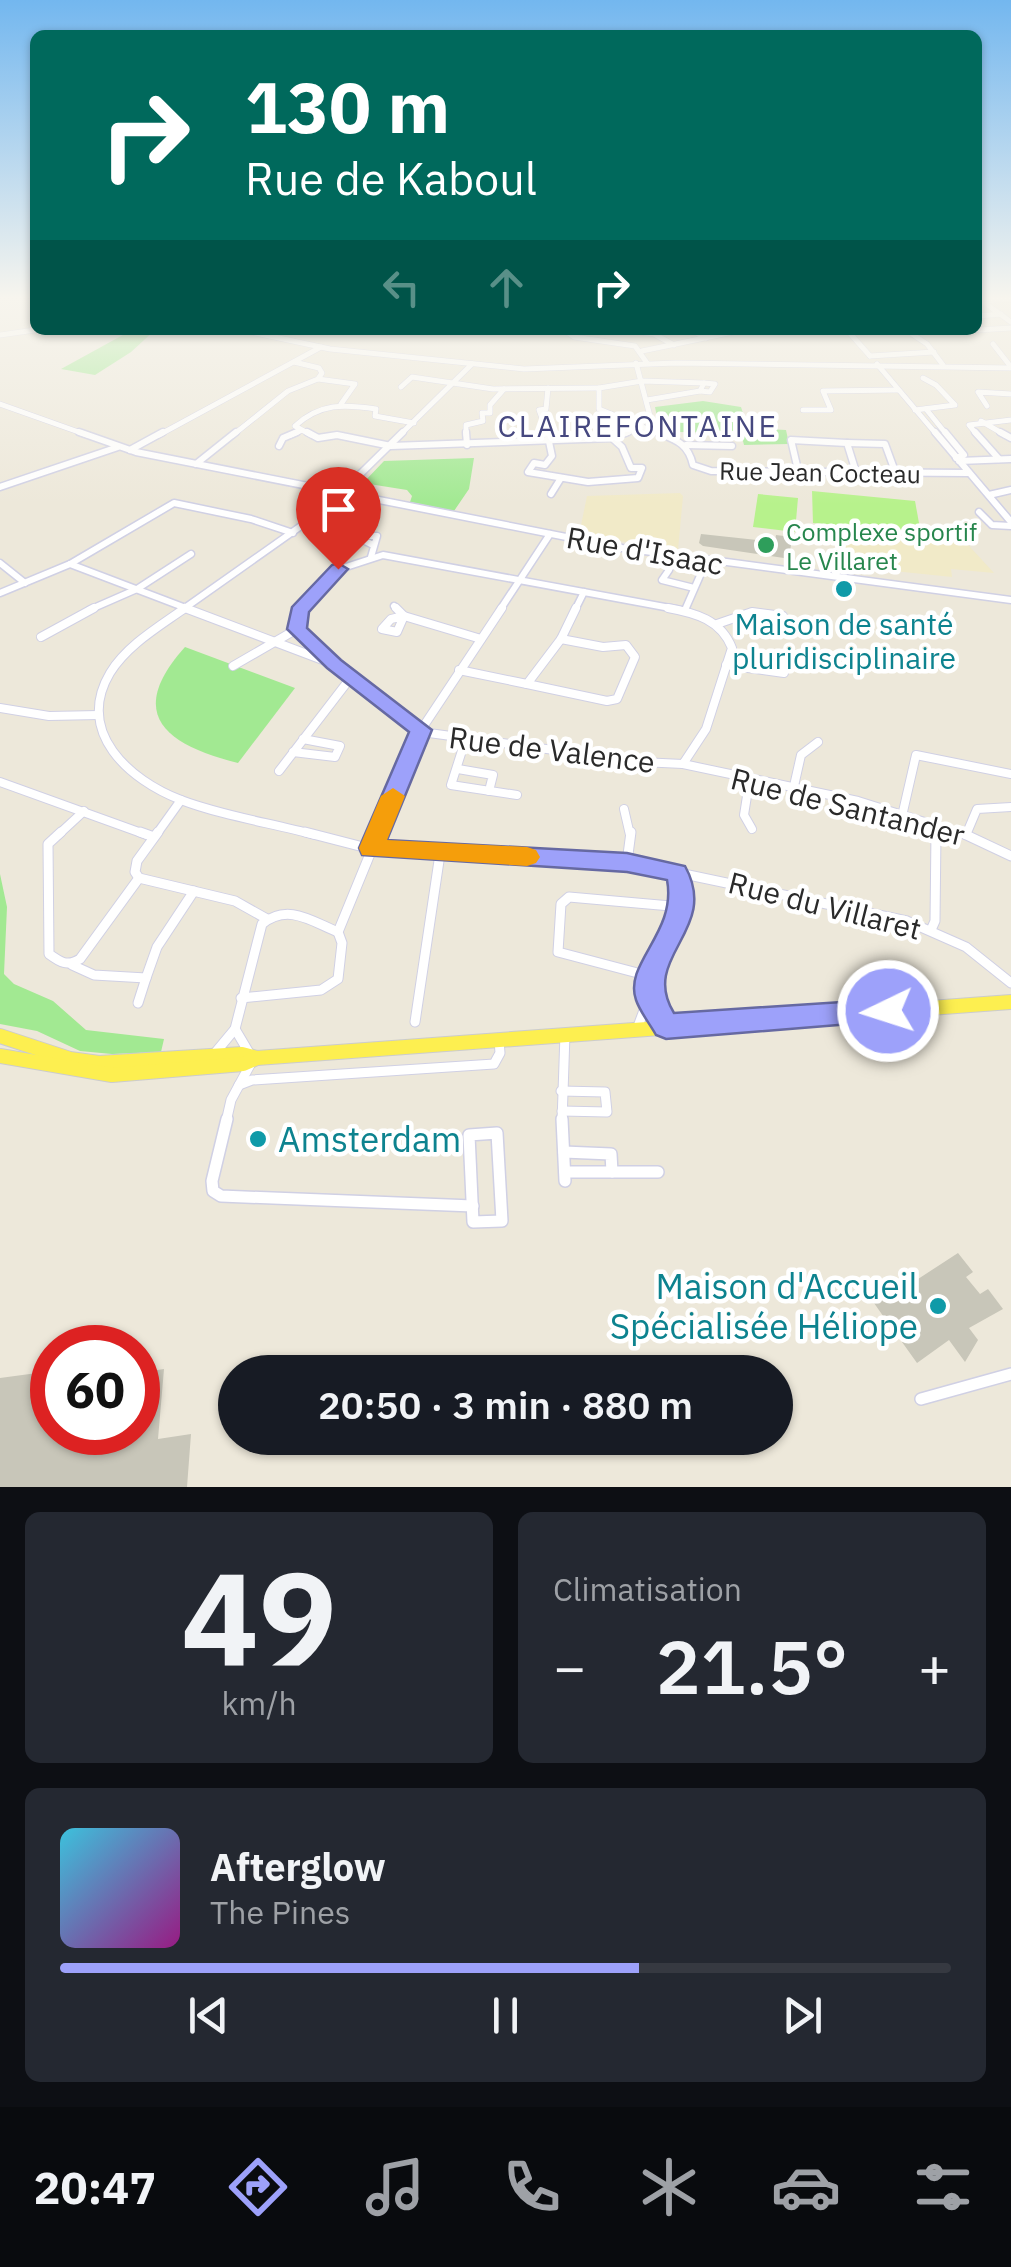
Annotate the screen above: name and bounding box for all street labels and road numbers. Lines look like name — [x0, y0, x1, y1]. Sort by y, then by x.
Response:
street label: Rue Jean Cocteau — [719, 454, 921, 490]
street label: Rue d'Isaac — [564, 517, 726, 583]
street label: Rue de Valence — [447, 717, 657, 781]
street label: Rue de Santander — [727, 758, 969, 854]
street label: Rue du Villaret — [725, 862, 925, 948]

